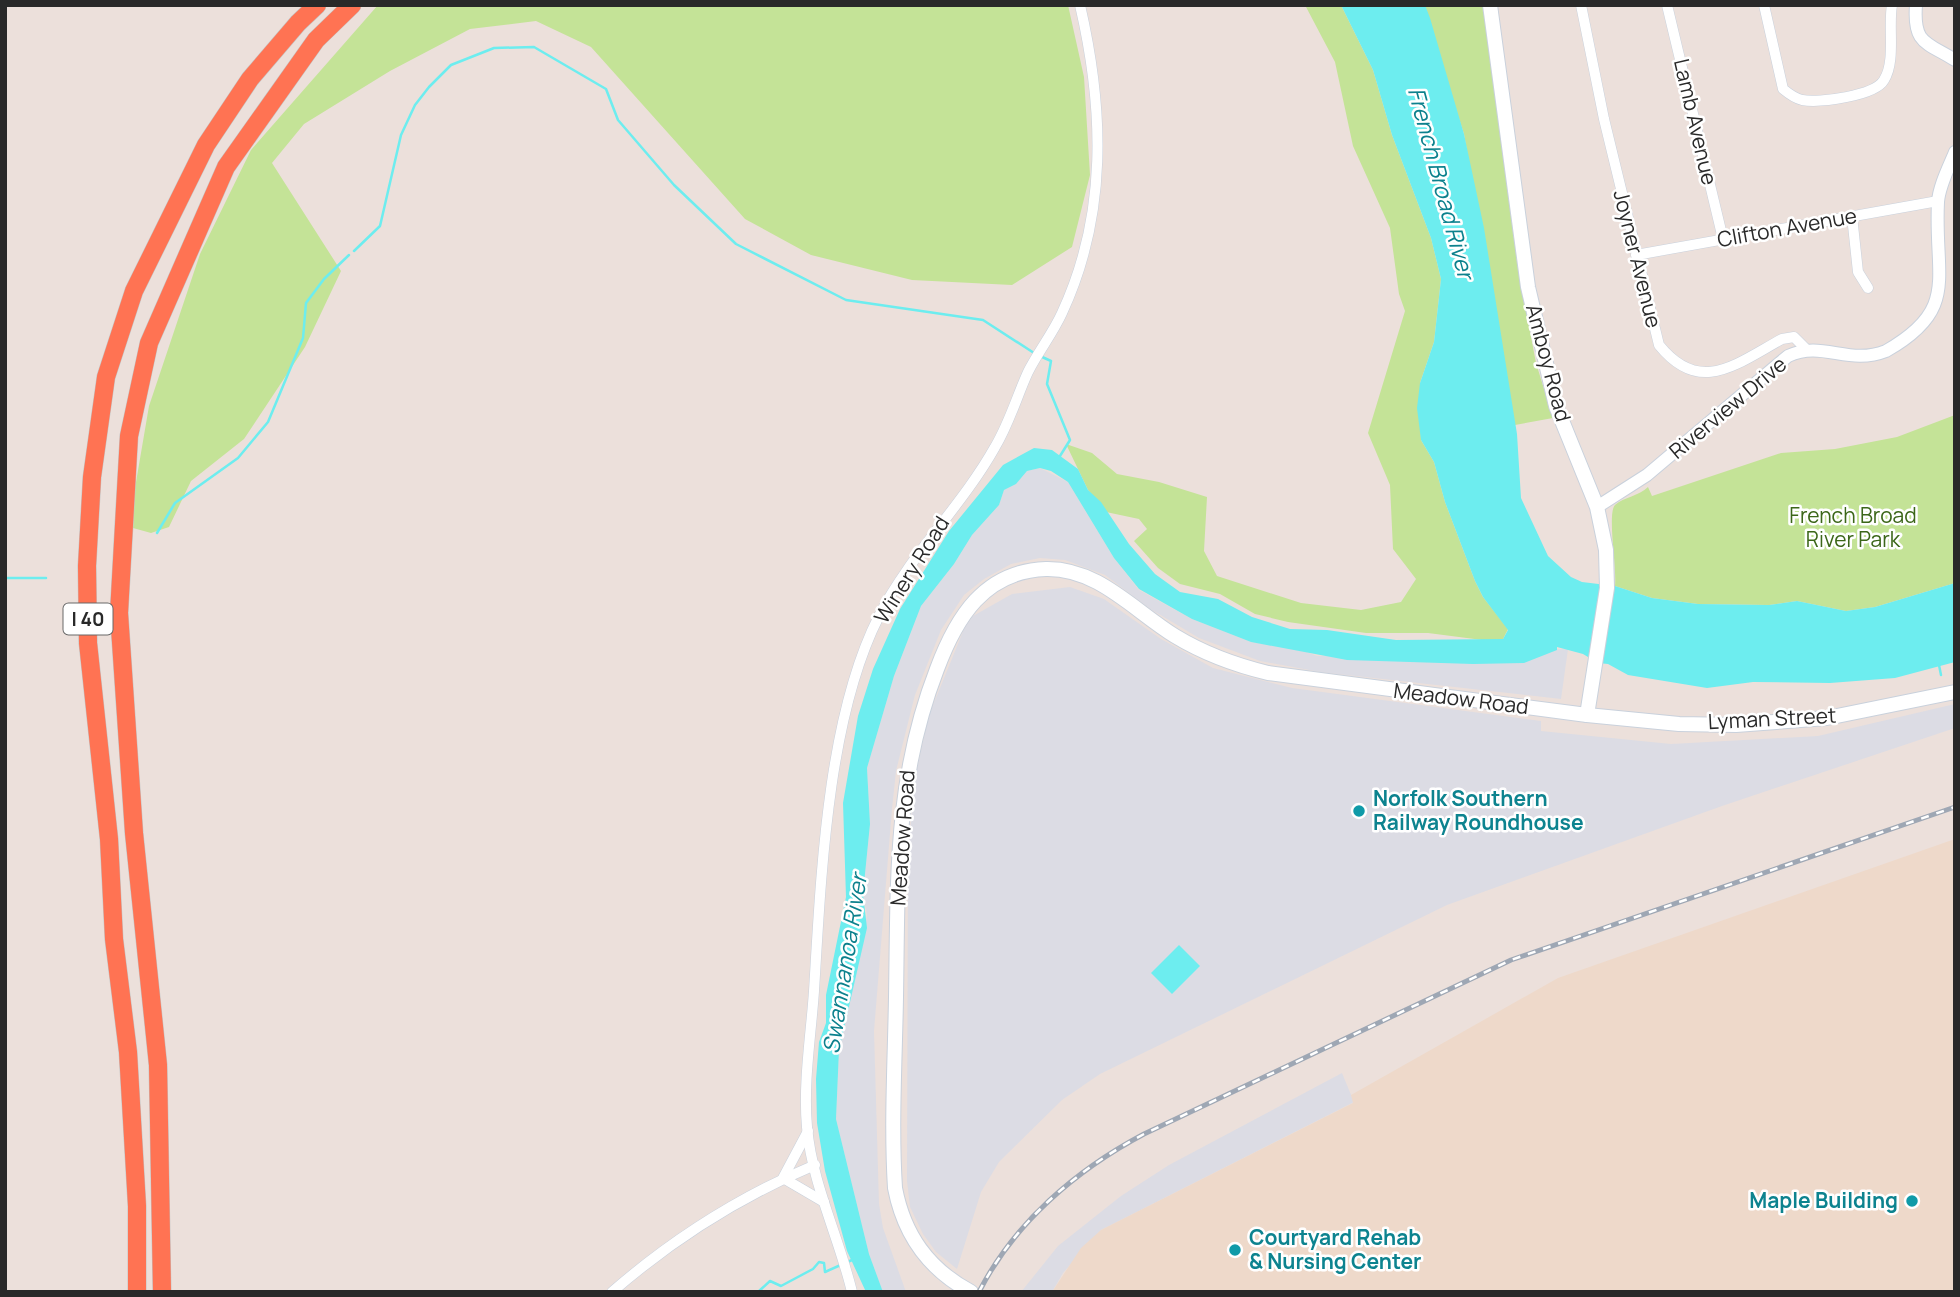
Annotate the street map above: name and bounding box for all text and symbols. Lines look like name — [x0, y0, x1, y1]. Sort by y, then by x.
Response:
street label: Lamb Avenue — [1668, 56, 1724, 188]
water label: French Broad River — [1401, 83, 1484, 285]
street label: Joyner Avenue — [1607, 187, 1669, 331]
street label: Clifton Avenue — [1715, 201, 1859, 253]
street label: Amboy Road — [1520, 301, 1578, 425]
street label: Riverview Drive — [1663, 350, 1792, 465]
park label: French Broad River Park — [1789, 501, 1917, 553]
street label: Winery Road — [867, 511, 955, 628]
road number: I 40 — [64, 604, 112, 634]
street label: Meadow Road — [1392, 676, 1530, 720]
street label: Lyman Street — [1707, 701, 1837, 735]
street label: Meadow Road — [883, 769, 921, 907]
place label: Norfolk Southern Railway Roundhouse — [1373, 784, 1584, 836]
marker: Norfolk Southern Railway Roundhouse — [1351, 803, 1367, 819]
water label: Swannanoa River — [814, 869, 874, 1056]
place label: Maple Building — [1749, 1186, 1898, 1214]
marker: Maple Building — [1904, 1193, 1920, 1209]
place label: Courtyard Rehab & Nursing Center — [1249, 1223, 1421, 1275]
marker: Courtyard Rehab & Nursing Center — [1227, 1242, 1243, 1258]

